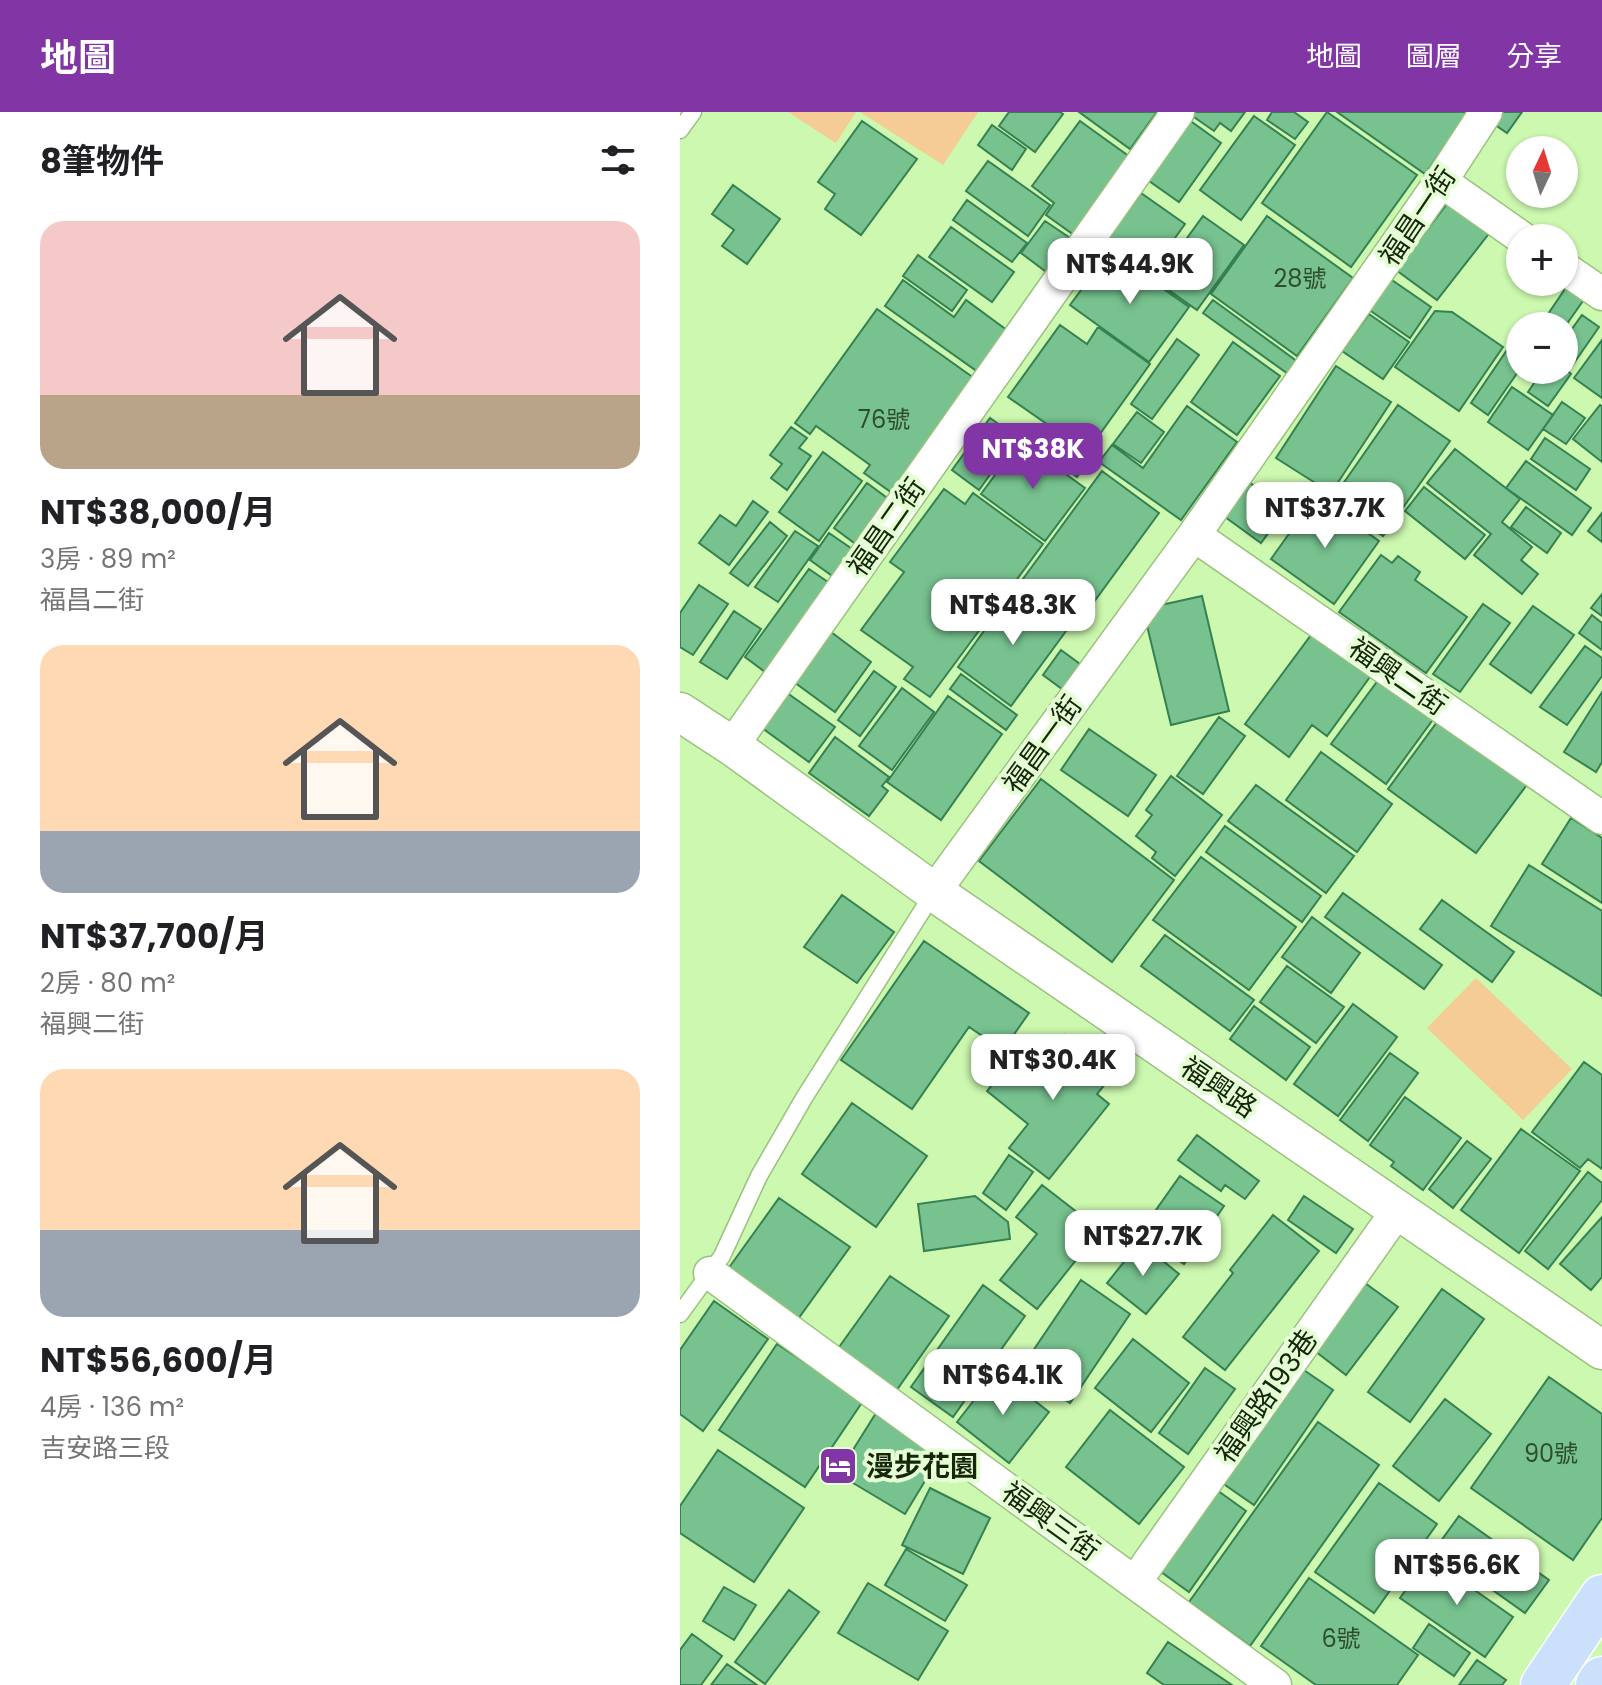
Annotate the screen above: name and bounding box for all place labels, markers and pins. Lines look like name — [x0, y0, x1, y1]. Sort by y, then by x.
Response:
pin: NT$44.9K — [1047, 238, 1213, 306]
pin: NT$38K — [968, 423, 1098, 491]
pin: NT$37.7K — [1242, 482, 1408, 550]
pin: NT$48.3K — [930, 579, 1096, 647]
pin: NT$30.4K — [970, 1034, 1136, 1102]
pin: NT$27.7K — [1060, 1210, 1226, 1278]
pin: NT$64.1K — [920, 1349, 1086, 1417]
hotel icon: 漫步花園 — [817, 1445, 859, 1487]
place label: 漫步花園 — [866, 1447, 978, 1486]
pin: NT$56.6K — [1374, 1539, 1540, 1607]

